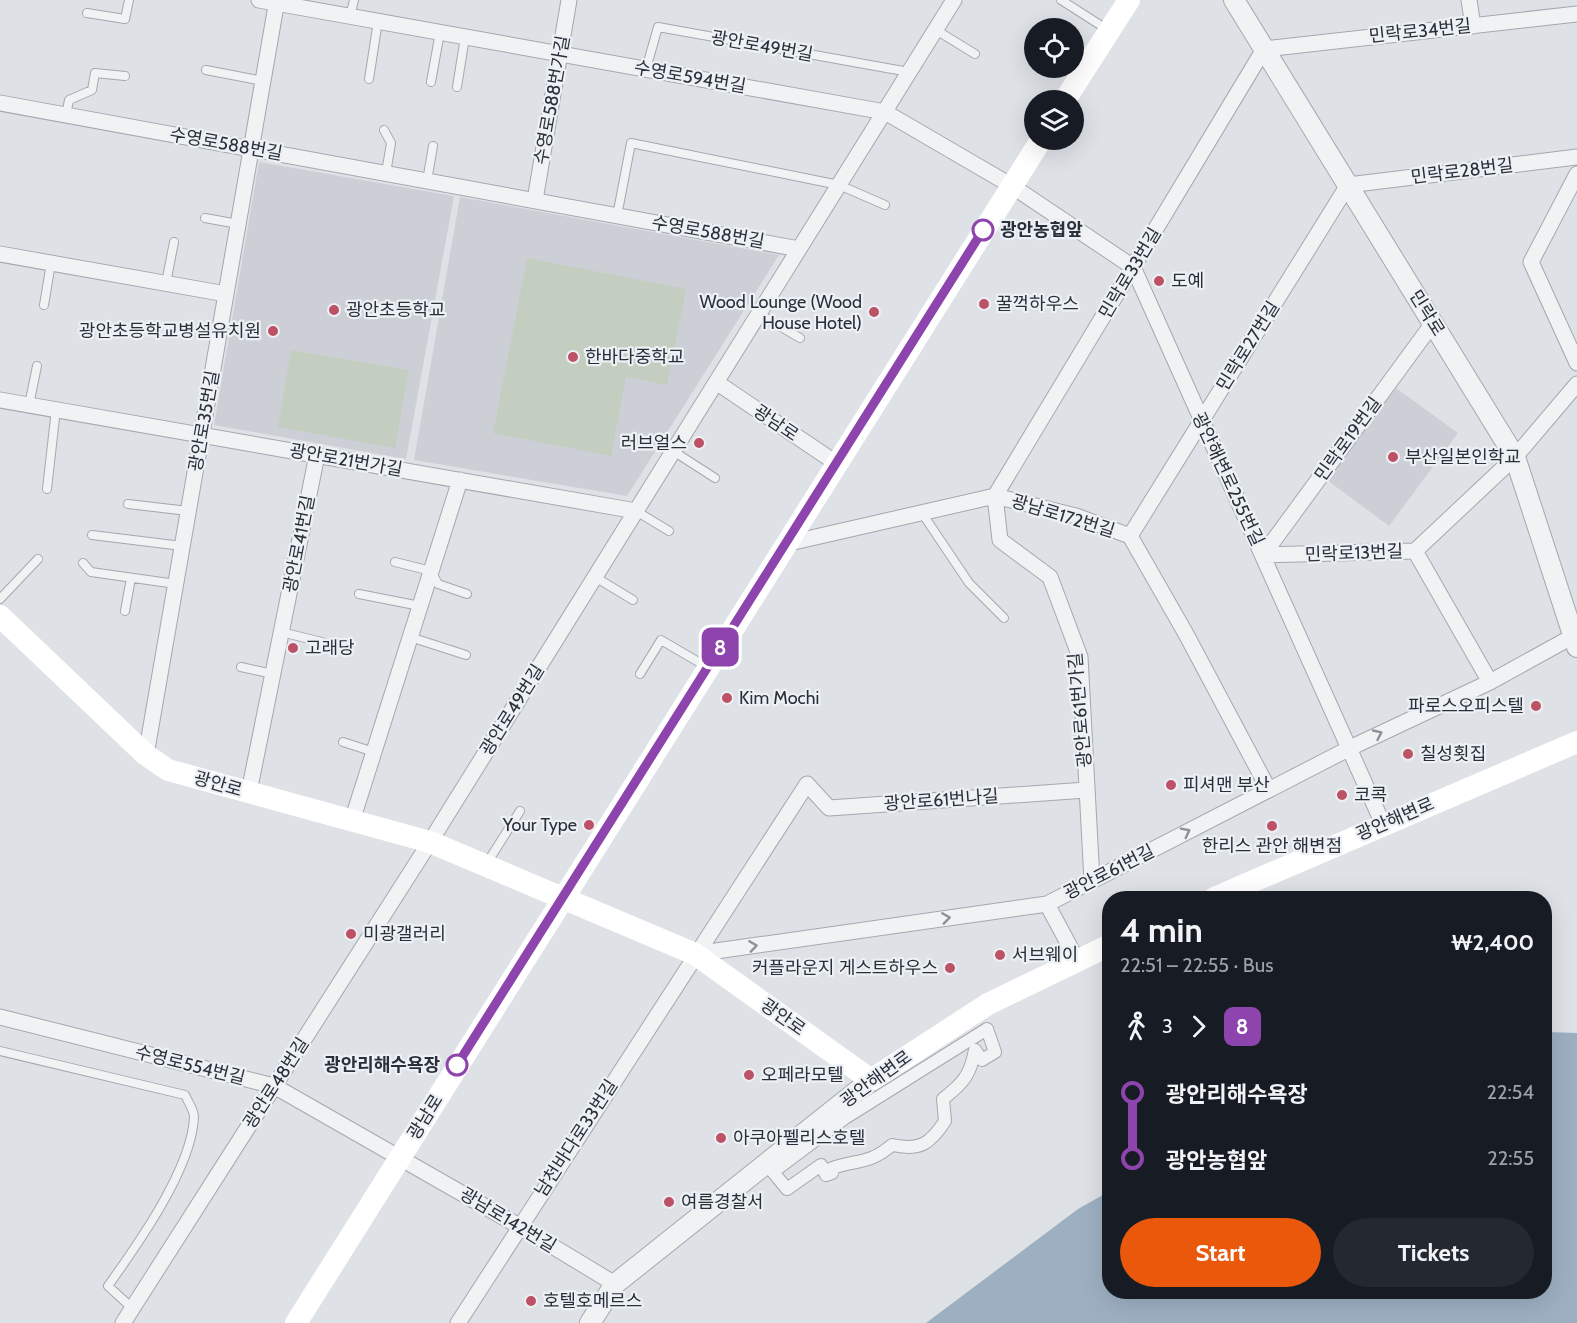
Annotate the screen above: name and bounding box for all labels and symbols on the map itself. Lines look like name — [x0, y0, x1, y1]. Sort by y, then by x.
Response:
street label: 민락로34번길 — [1368, 15, 1472, 47]
street label: 광안로49번길 — [709, 26, 815, 66]
street label: 수영로588번가길 — [530, 34, 574, 166]
street label: 수영로594번길 — [632, 56, 748, 98]
street label: 수영로588번길 — [168, 123, 284, 165]
street label: 민락로28번길 — [1409, 154, 1515, 188]
street label: 수영로588번길 — [650, 211, 766, 253]
marker: 광안농협앞 — [972, 219, 994, 241]
place label: 광안농협앞 — [1000, 219, 1083, 241]
street label: 민락로33번길 — [1094, 223, 1166, 323]
place label: 도예 — [1171, 270, 1204, 292]
marker: 도예 — [1152, 274, 1166, 288]
street label: 민락로 — [1405, 286, 1449, 340]
place label: Wood Lounge (Wood House Hotel) — [700, 291, 862, 334]
place label: 꿀꺽하우스 — [996, 293, 1079, 315]
marker: 꿀꺽하우스 — [977, 297, 991, 311]
street label: 민락로27번길 — [1212, 297, 1284, 395]
place label: 광안초등학교 — [346, 299, 445, 321]
marker: 광안초등학교 — [327, 303, 341, 317]
marker: Wood Lounge (Wood House Hotel) — [867, 305, 881, 319]
place label: 광안초등학교병설유치원 — [79, 320, 261, 342]
marker: 광안초등학교병설유치원 — [266, 324, 280, 338]
place label: 한바다중학교 — [585, 346, 684, 368]
marker: 한바다중학교 — [566, 350, 580, 364]
street label: 광안로35번길 — [184, 369, 224, 473]
street label: 민락로19번길 — [1310, 393, 1386, 485]
street label: 광남로 — [749, 400, 803, 446]
street label: 광안해변로255번길 — [1187, 409, 1269, 549]
place label: 러브얼스 — [621, 432, 687, 454]
marker: 러브얼스 — [692, 436, 706, 450]
street label: 광안로21번가길 — [288, 439, 404, 481]
place label: 부산일본인학교 — [1405, 446, 1521, 468]
marker: 부산일본인학교 — [1386, 450, 1400, 464]
street label: 광남로172번길 — [1009, 490, 1117, 542]
street label: 광안로41번길 — [279, 493, 319, 595]
street label: 민락로13번길 — [1304, 540, 1404, 566]
line badge: 8 — [700, 628, 740, 666]
place label: 고래당 — [305, 637, 355, 659]
marker: 고래당 — [286, 641, 300, 655]
street label: 광안로61번가길 — [1064, 652, 1096, 768]
street label: 광안로49번길 — [475, 660, 549, 760]
place label: Kim Mochi — [739, 687, 819, 709]
marker: Kim Mochi — [720, 691, 734, 705]
place label: 파로스오피스텔 — [1408, 695, 1524, 717]
marker: 파로스오피스텔 — [1529, 699, 1543, 713]
one-way arrow — [1372, 730, 1383, 742]
place label: 칠성횟집 — [1420, 743, 1486, 765]
marker: 칠성횟집 — [1401, 747, 1415, 761]
street label: 광안로 — [191, 767, 245, 801]
place label: 피셔맨 부산 — [1183, 774, 1270, 796]
marker: 피셔맨 부산 — [1164, 778, 1178, 792]
place label: 코콕 — [1354, 784, 1387, 806]
street label: 광안로61번나길 — [883, 785, 999, 815]
marker: 코콕 — [1335, 788, 1349, 802]
street label: 광안해변로 — [1353, 793, 1437, 845]
place label: Your Type — [502, 814, 577, 836]
marker: Your Type — [582, 818, 596, 832]
marker: 한리스 관안 해변점 — [1265, 819, 1279, 833]
one-way arrow — [1180, 828, 1191, 840]
place label: 한리스 관안 해변점 — [1202, 835, 1342, 857]
street label: 광안로61번길 — [1060, 840, 1158, 904]
one-way arrow — [942, 913, 951, 925]
place label: 미광갤러리 — [363, 923, 446, 945]
marker: 미광갤러리 — [344, 927, 358, 941]
one-way arrow — [749, 941, 758, 953]
place label: 서브웨이 — [1012, 944, 1078, 966]
marker: 서브웨이 — [993, 948, 1007, 962]
place label: 커플라운지 게스트하우스 — [752, 957, 938, 979]
marker: 커플라운지 게스트하우스 — [943, 961, 957, 975]
street label: 광안로 — [756, 994, 810, 1040]
street label: 광안로48번길 — [238, 1033, 314, 1133]
street label: 수영로554번길 — [133, 1041, 247, 1089]
street label: 광안해변로 — [836, 1046, 916, 1112]
place label: 광안리해수욕장 — [324, 1054, 440, 1076]
marker: 광안리해수욕장 — [446, 1054, 468, 1076]
place label: 오페라모텔 — [761, 1064, 844, 1086]
marker: 오페라모텔 — [742, 1068, 756, 1082]
street label: 남천바다로33번길 — [530, 1075, 622, 1201]
street label: 광남로 — [403, 1090, 447, 1144]
place label: 아쿠아펠리스호텔 — [733, 1127, 865, 1149]
marker: 아쿠아펠리스호텔 — [714, 1131, 728, 1145]
street label: 광남로142번길 — [456, 1183, 560, 1257]
place label: 여름경찰서 — [681, 1191, 764, 1213]
marker: 여름경찰서 — [662, 1195, 676, 1209]
place label: 호텔호메르스 — [543, 1290, 642, 1312]
marker: 호텔호메르스 — [524, 1294, 538, 1308]

